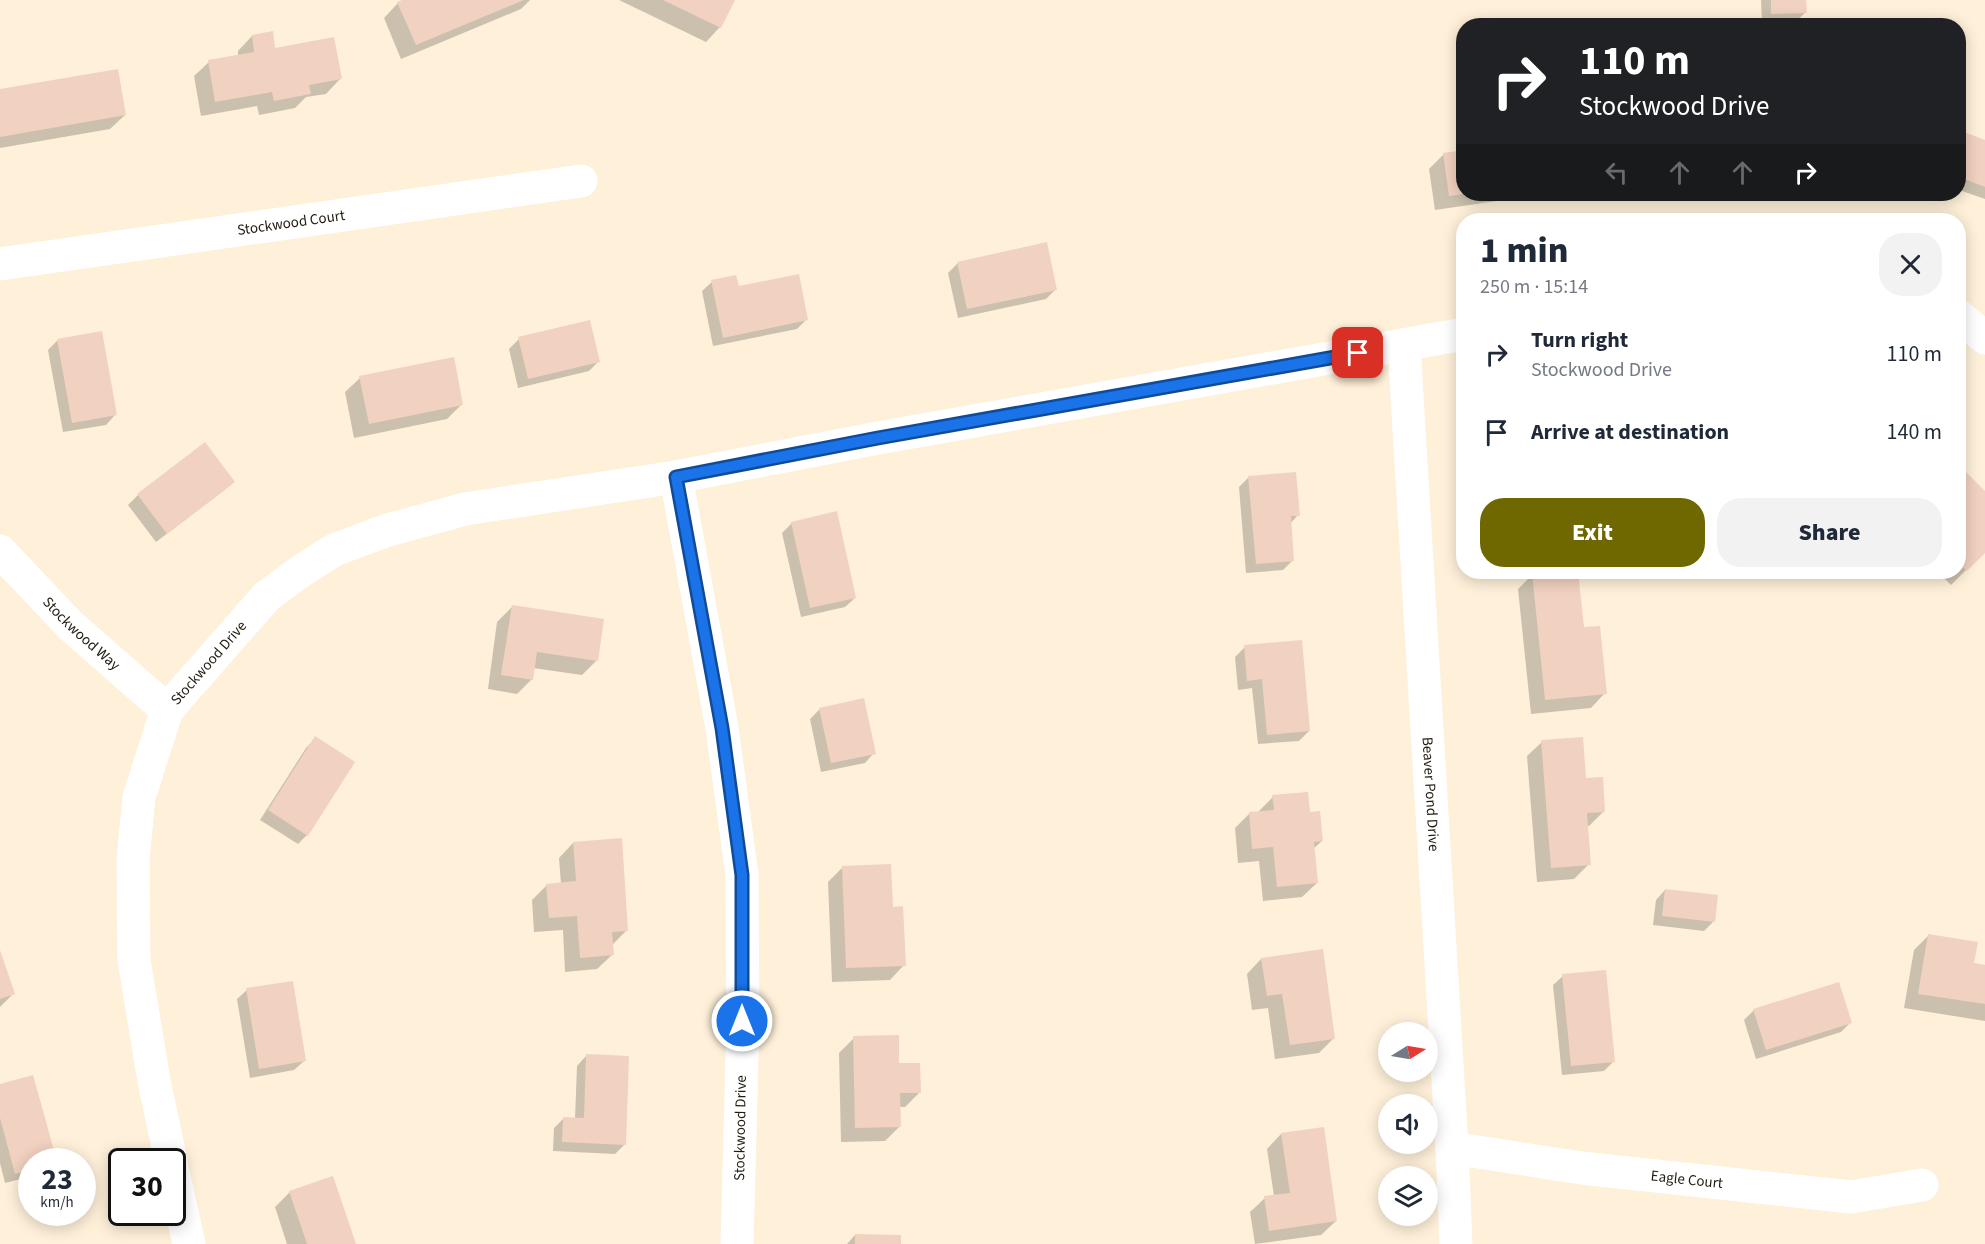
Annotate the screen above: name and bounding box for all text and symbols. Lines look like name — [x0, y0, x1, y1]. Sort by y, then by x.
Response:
text: 110 m — [1579, 31, 1690, 91]
icon: right — [1480, 42, 1558, 120]
text: Stockwood Drive — [1579, 87, 1769, 126]
icon: left — [1600, 156, 1633, 189]
icon: ahead — [1663, 156, 1696, 189]
icon: ahead — [1726, 156, 1759, 189]
icon: right — [1789, 156, 1822, 189]
street label: Stockwood Court — [236, 205, 346, 241]
text: 1 min — [1480, 225, 1568, 276]
button: close — [1879, 233, 1942, 296]
text: 250 m · 15:14 — [1480, 273, 1588, 301]
text: Turn right — [1531, 324, 1628, 356]
pin — [1332, 327, 1383, 378]
icon: arrive — [1341, 336, 1374, 369]
icon: right — [1480, 338, 1513, 371]
text: 110 m — [1887, 338, 1942, 370]
text: Stockwood Drive — [1531, 356, 1672, 384]
icon: arrive — [1480, 416, 1513, 449]
text: Arrive at destination — [1531, 416, 1729, 448]
text: 140 m — [1887, 416, 1942, 448]
button: Exit — [1480, 498, 1705, 567]
button: Share — [1717, 498, 1942, 567]
street label: Stockwood Way — [38, 592, 125, 675]
street label: Stockwood Drive — [166, 616, 252, 710]
street label: Beaver Pond Drive — [1416, 736, 1444, 852]
position arrow — [710, 989, 774, 1053]
north arrow — [1378, 1022, 1438, 1082]
map controls — [1378, 1022, 1438, 1226]
street label: Stockwood Drive — [729, 1075, 752, 1181]
button: sound — [1378, 1094, 1438, 1154]
speed limit sign: 30 — [108, 1148, 186, 1226]
text: 23 — [41, 1158, 73, 1201]
street label: Eagle Court — [1650, 1165, 1724, 1194]
button: layers — [1378, 1166, 1438, 1226]
text: km/h — [40, 1192, 74, 1213]

